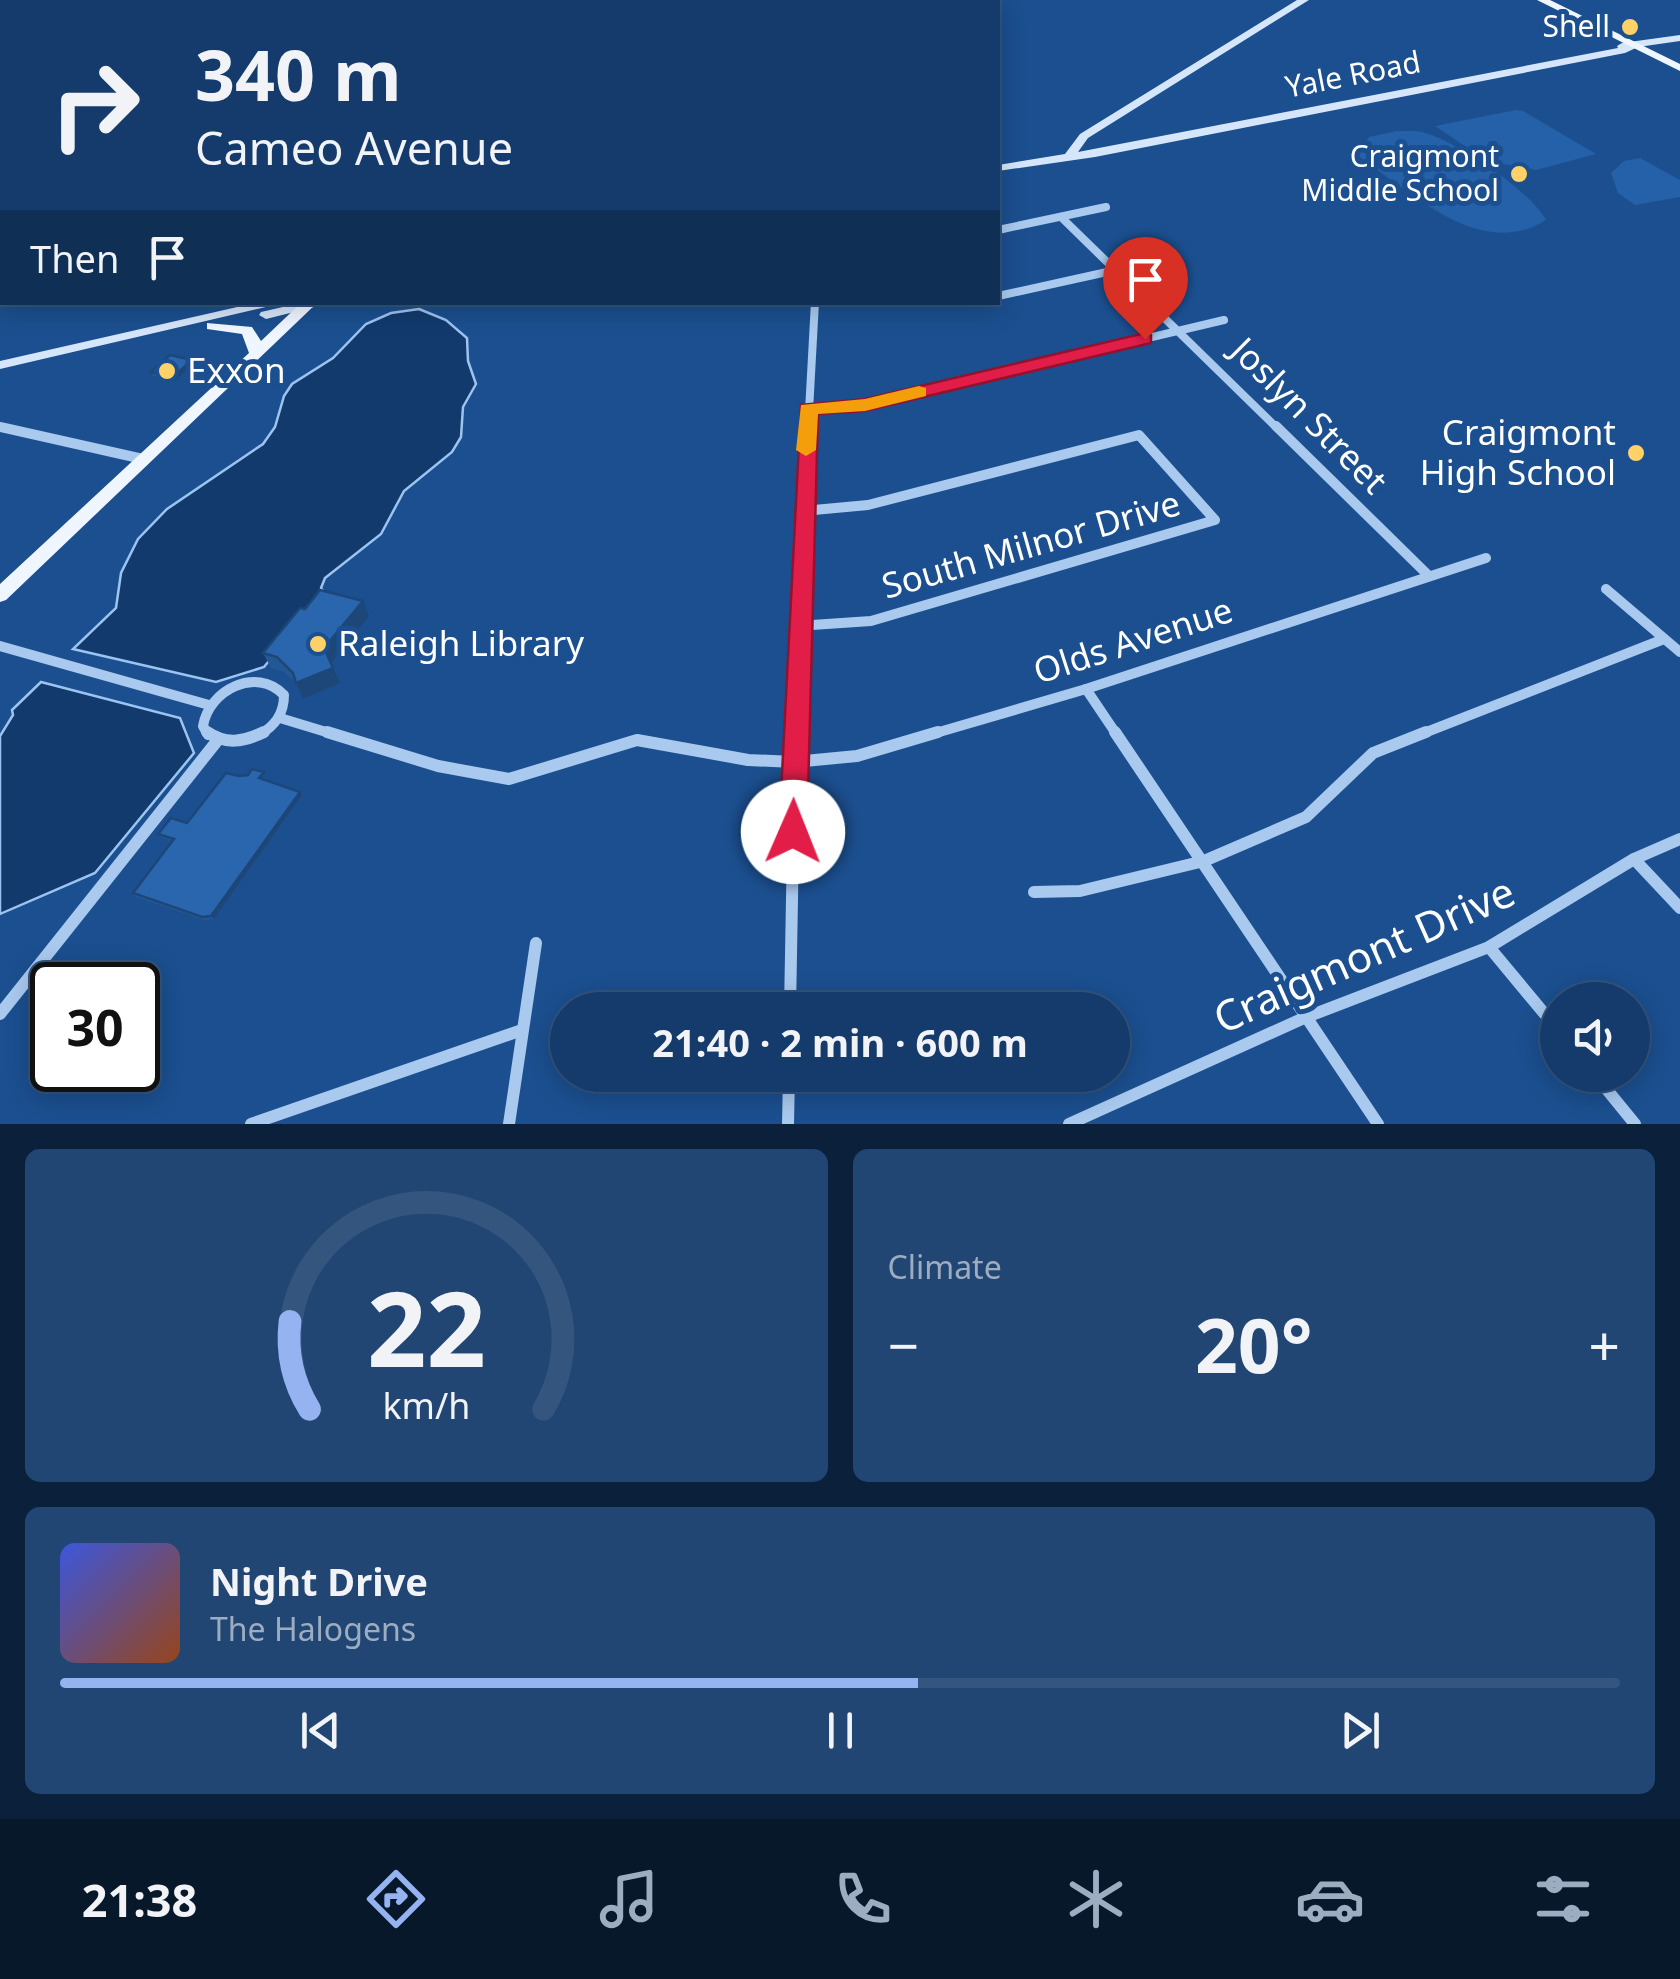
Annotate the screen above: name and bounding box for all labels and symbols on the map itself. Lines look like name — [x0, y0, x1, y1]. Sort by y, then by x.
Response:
place label: Shell — [1543, 5, 1610, 46]
marker: Shell — [1619, 16, 1641, 38]
street label: Yale Road — [1282, 40, 1424, 107]
place label: Craigmont Middle School — [1301, 135, 1499, 210]
marker: Craigmont Middle School — [1508, 163, 1530, 185]
pin — [1103, 237, 1188, 340]
street label: Joslyn Street — [1220, 324, 1398, 503]
place label: Exxon — [187, 346, 286, 393]
marker: Exxon — [156, 360, 178, 382]
place label: Craigmont High School — [1420, 408, 1616, 495]
marker: Craigmont High School — [1625, 442, 1647, 464]
street label: South Milnor Drive — [876, 479, 1185, 609]
street label: Olds Avenue — [1027, 585, 1238, 694]
place label: Raleigh Library — [338, 619, 584, 666]
marker: Raleigh Library — [307, 633, 329, 655]
position arrow — [741, 780, 845, 884]
street label: Craigmont Drive — [1204, 862, 1523, 1046]
speed limit sign: 30 — [30, 962, 160, 1092]

